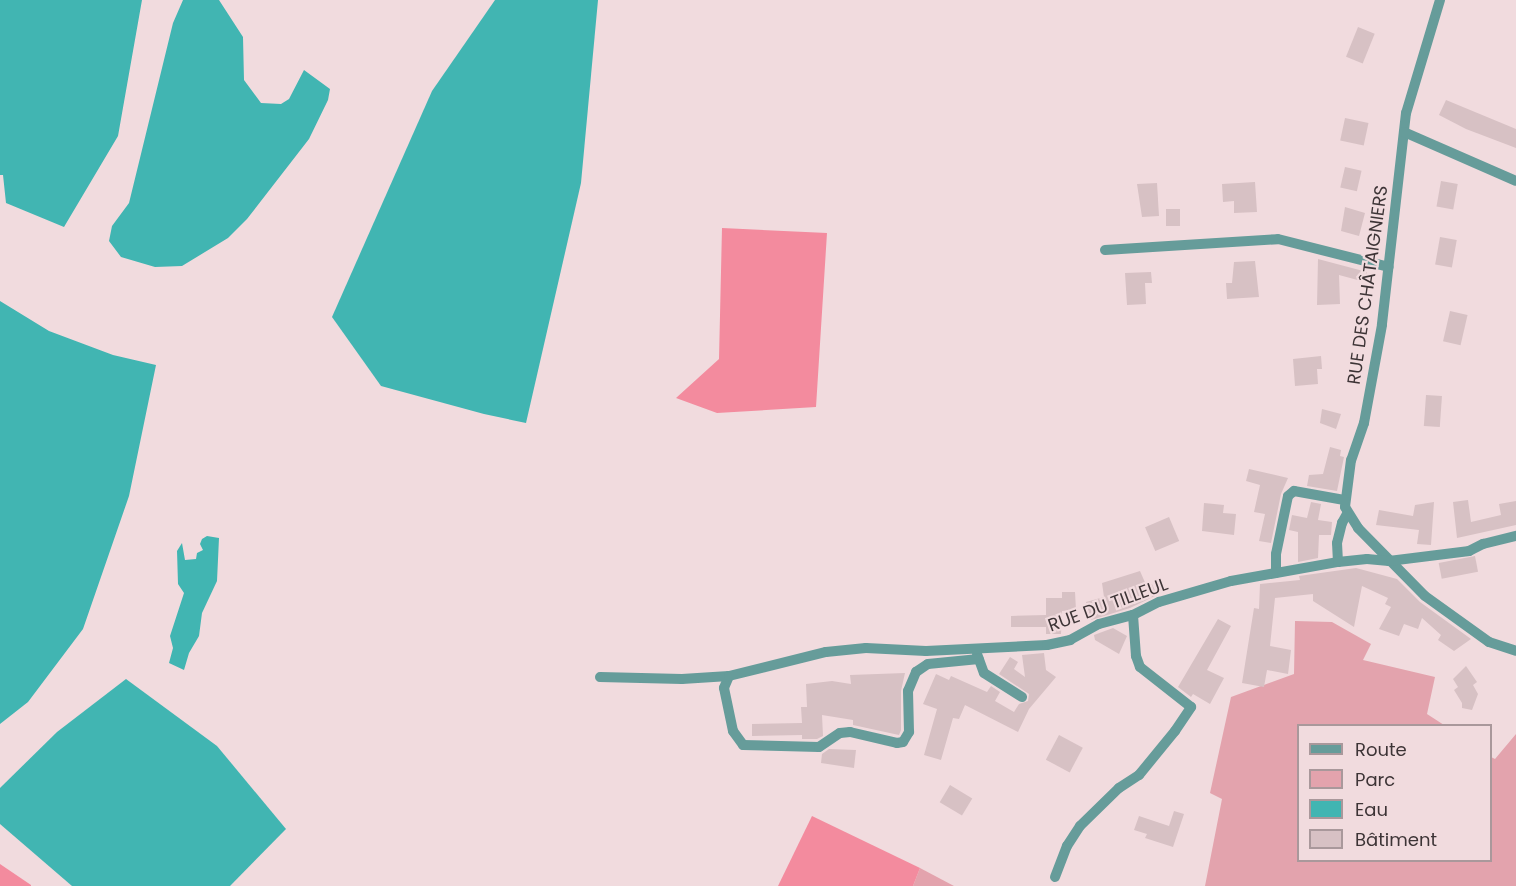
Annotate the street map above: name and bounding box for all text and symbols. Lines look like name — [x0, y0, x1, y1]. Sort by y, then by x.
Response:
street label: RUE DES CHÂTAIGNIERS — [1343, 184, 1393, 386]
street label: RUE DU TILLEUL — [1045, 573, 1171, 637]
legend — [1297, 724, 1492, 862]
text: Route — [1355, 737, 1407, 762]
text: Parc — [1355, 767, 1395, 792]
text: Eau — [1355, 797, 1388, 822]
text: Bâtiment — [1355, 827, 1437, 852]

